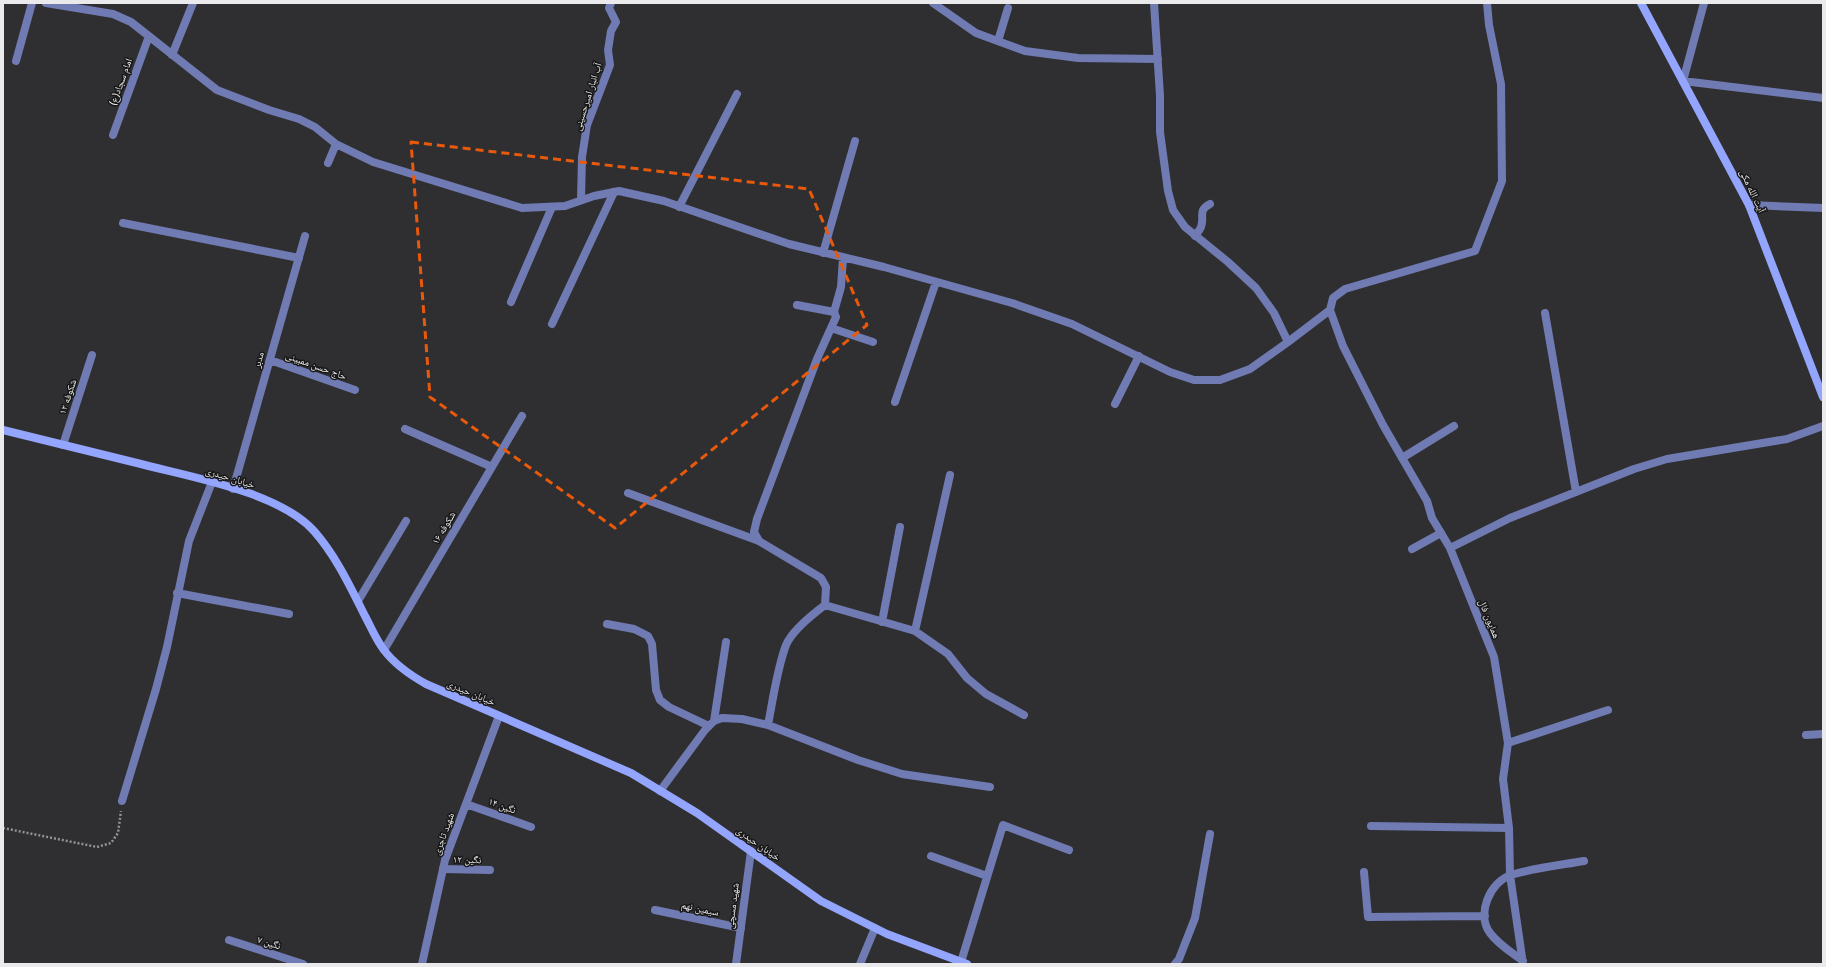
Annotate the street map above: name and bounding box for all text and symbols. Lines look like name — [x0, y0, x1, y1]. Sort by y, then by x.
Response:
street label: امام سجاد(ع) — [107, 57, 136, 107]
street label: آب انبار امیرحسینی — [571, 61, 605, 132]
street label: آیت الله مکی — [1737, 167, 1767, 215]
street label: حاج حسن ممبینی — [284, 349, 349, 383]
street label: مدبر — [251, 350, 267, 370]
street label: شکوفه ۱۲ — [57, 378, 79, 416]
street label: خیابان حیدری — [204, 465, 257, 491]
street label: شکوفه ۱۶ — [430, 509, 459, 547]
street label: همایون فال — [1476, 598, 1502, 640]
street label: خیابان حیدری — [445, 678, 497, 709]
street label: نگین ۱۴ — [487, 796, 518, 817]
street label: شهید تاجری — [431, 811, 457, 857]
street label: خیابان حیدری — [734, 824, 783, 864]
street label: نگین ۱۲ — [453, 854, 482, 866]
street label: شهید مسچی — [724, 882, 742, 930]
street label: سیمین نهم — [680, 899, 720, 920]
street label: نگین ۷ — [256, 934, 282, 952]

